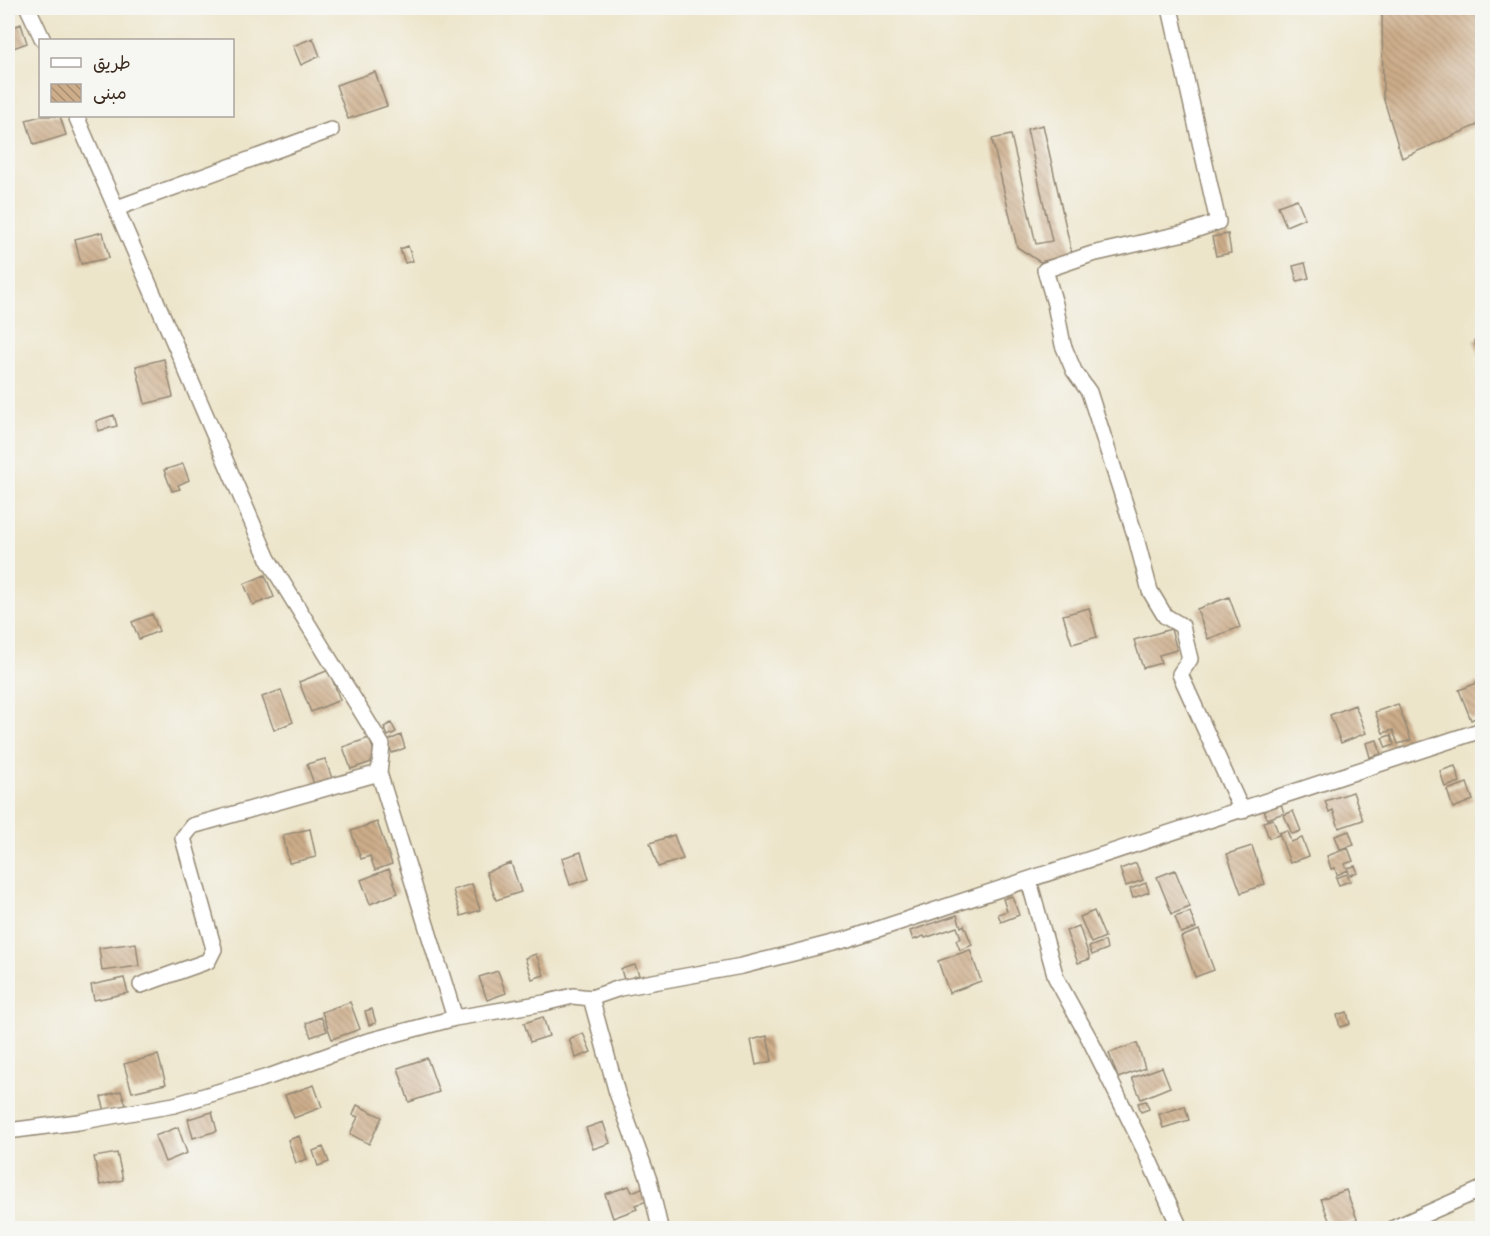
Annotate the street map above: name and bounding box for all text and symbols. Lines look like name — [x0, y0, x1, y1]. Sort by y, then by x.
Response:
legend — [39, 39, 234, 117]
text: طريق — [93, 53, 131, 74]
text: مبنى — [93, 83, 127, 104]

